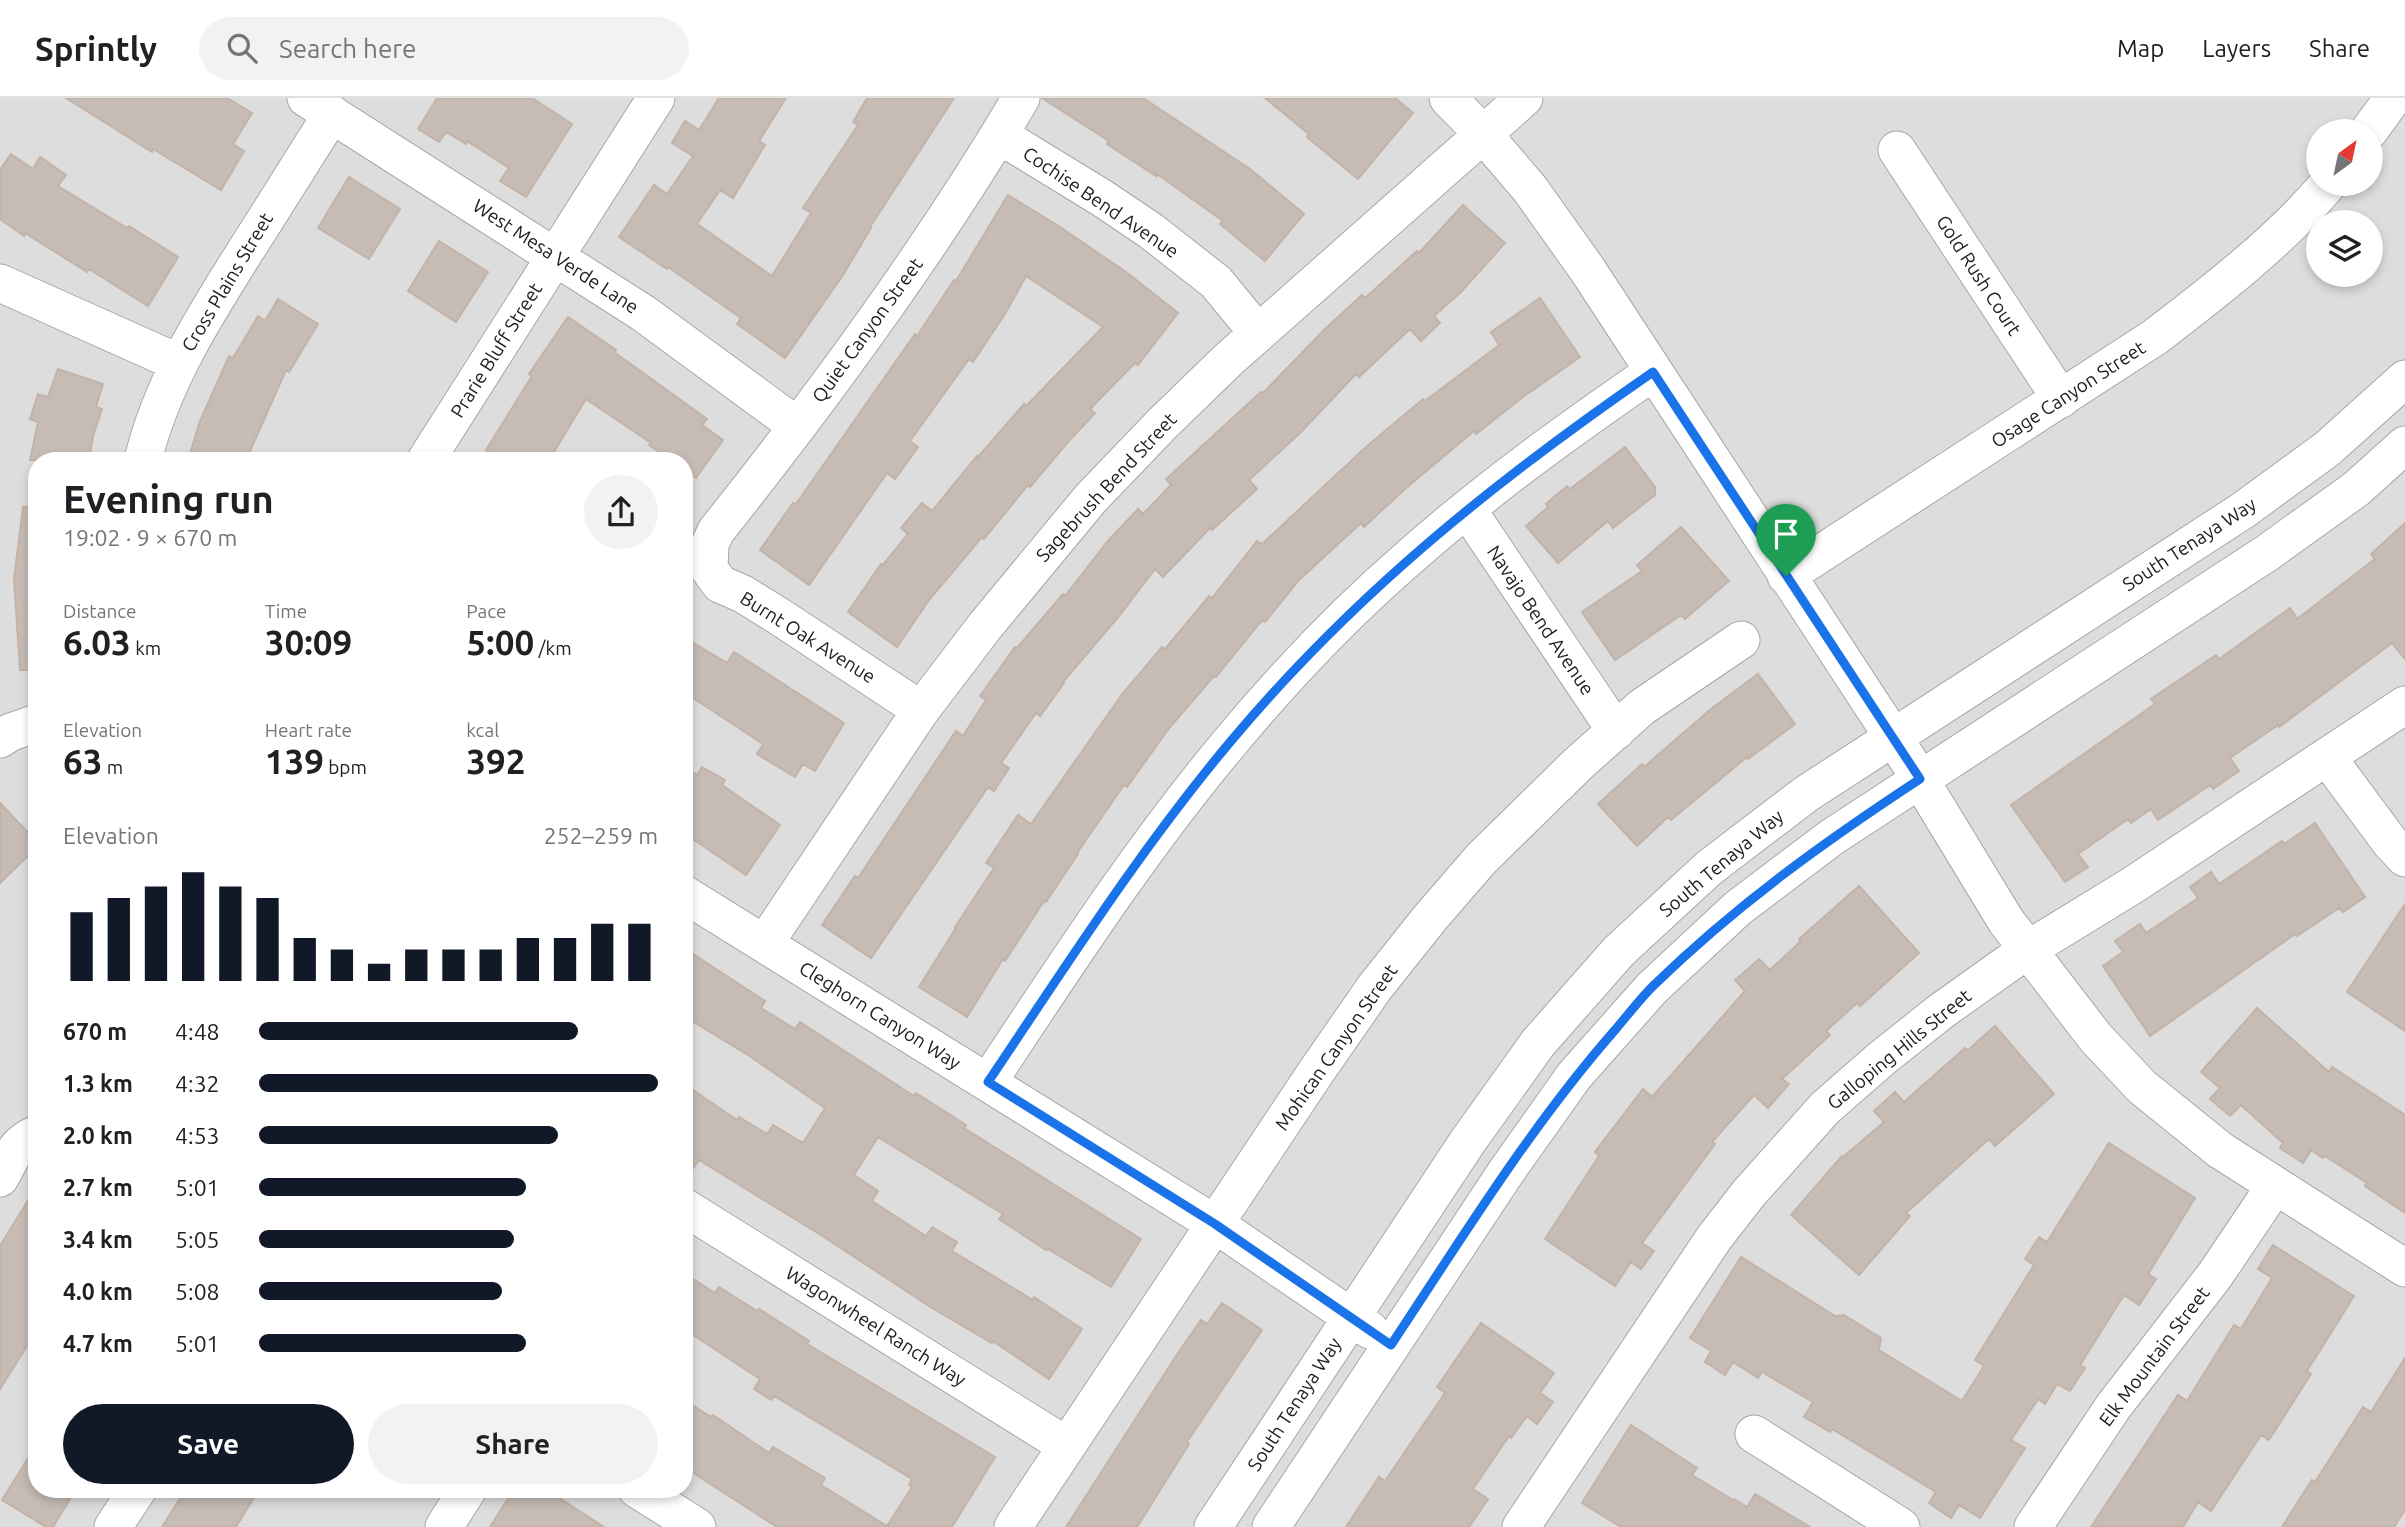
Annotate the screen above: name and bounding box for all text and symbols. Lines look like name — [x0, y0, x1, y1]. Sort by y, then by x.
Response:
search box — [199, 17, 689, 80]
icon: search — [223, 29, 261, 67]
text: Sprintly — [35, 30, 157, 67]
text: Search here — [279, 34, 416, 63]
text: Map — [2117, 35, 2164, 62]
text: Layers — [2202, 35, 2271, 62]
text: Share — [2309, 35, 2370, 62]
north arrow — [2306, 119, 2384, 196]
map controls — [2306, 119, 2383, 287]
street label: Cochise Bend Avenue — [1019, 142, 1183, 262]
street label: West Mesa Verde Lane — [469, 194, 643, 318]
street label: Cross Plains Street — [177, 208, 277, 355]
button: layers — [2306, 210, 2383, 287]
street label: Gold Rush Court — [1932, 211, 2026, 340]
street label: Quiet Canyon Street — [807, 253, 927, 407]
street label: Prarie Bluff Street — [446, 278, 547, 421]
street label: Osage Canyon Street — [1987, 336, 2150, 452]
street label: Sagebrush Bend Street — [1031, 408, 1181, 566]
button: share — [584, 475, 658, 549]
text: Evening run — [63, 478, 274, 520]
street label: South Tenaya Way — [2118, 493, 2260, 595]
pin — [1756, 504, 1816, 576]
icon: arrive — [1767, 515, 1805, 553]
text: 19:02 · 9 × 670 m — [63, 525, 237, 550]
street label: Navajo Bend Avenue — [1483, 541, 1599, 699]
street label: Burnt Oak Avenue — [736, 587, 880, 687]
text: Distance — [63, 600, 137, 622]
text: Time — [265, 600, 307, 622]
text: Pace — [466, 600, 507, 622]
text: 6.03 — [63, 622, 131, 662]
text: 30:09 — [265, 622, 352, 662]
text: 5:00 — [466, 622, 534, 662]
text: km — [131, 637, 161, 659]
text: /km — [534, 637, 572, 659]
text: Elevation — [63, 719, 142, 741]
text: Heart rate — [265, 719, 352, 741]
text: kcal — [466, 719, 499, 741]
text: 63 — [63, 741, 102, 781]
text: 139 — [265, 741, 324, 781]
text: 392 — [466, 741, 526, 781]
text: m — [102, 756, 123, 778]
text: bpm — [324, 756, 367, 778]
street label: South Tenaya Way — [1655, 805, 1787, 921]
text: Elevation — [63, 823, 159, 848]
text: 252–259 m — [544, 823, 658, 848]
street label: Cleghorn Canyon Way — [795, 956, 965, 1074]
street label: Mohican Canyon Street — [1270, 959, 1402, 1134]
street label: Galloping Hills Street — [1823, 984, 1976, 1114]
text: 670 m — [63, 1019, 127, 1044]
text: 4:48 — [175, 1019, 220, 1044]
text: 1.3 km — [63, 1071, 133, 1096]
text: 4:32 — [175, 1071, 220, 1096]
text: 2.0 km — [63, 1123, 133, 1148]
text: 4:53 — [175, 1123, 220, 1148]
text: 2.7 km — [63, 1175, 133, 1200]
text: 5:01 — [175, 1175, 220, 1200]
text: 3.4 km — [63, 1227, 133, 1252]
text: 5:05 — [175, 1227, 220, 1252]
street label: Wagonwheel Ranch Way — [782, 1261, 970, 1391]
text: 4.0 km — [63, 1279, 133, 1304]
text: 5:08 — [175, 1279, 220, 1304]
street label: Elk Mountain Street — [2094, 1281, 2214, 1430]
text: 4.7 km — [63, 1331, 133, 1356]
text: 5:01 — [175, 1331, 220, 1356]
street label: South Tenaya Way — [1243, 1333, 1345, 1475]
button: Save — [63, 1404, 354, 1484]
button: Share — [368, 1404, 658, 1484]

